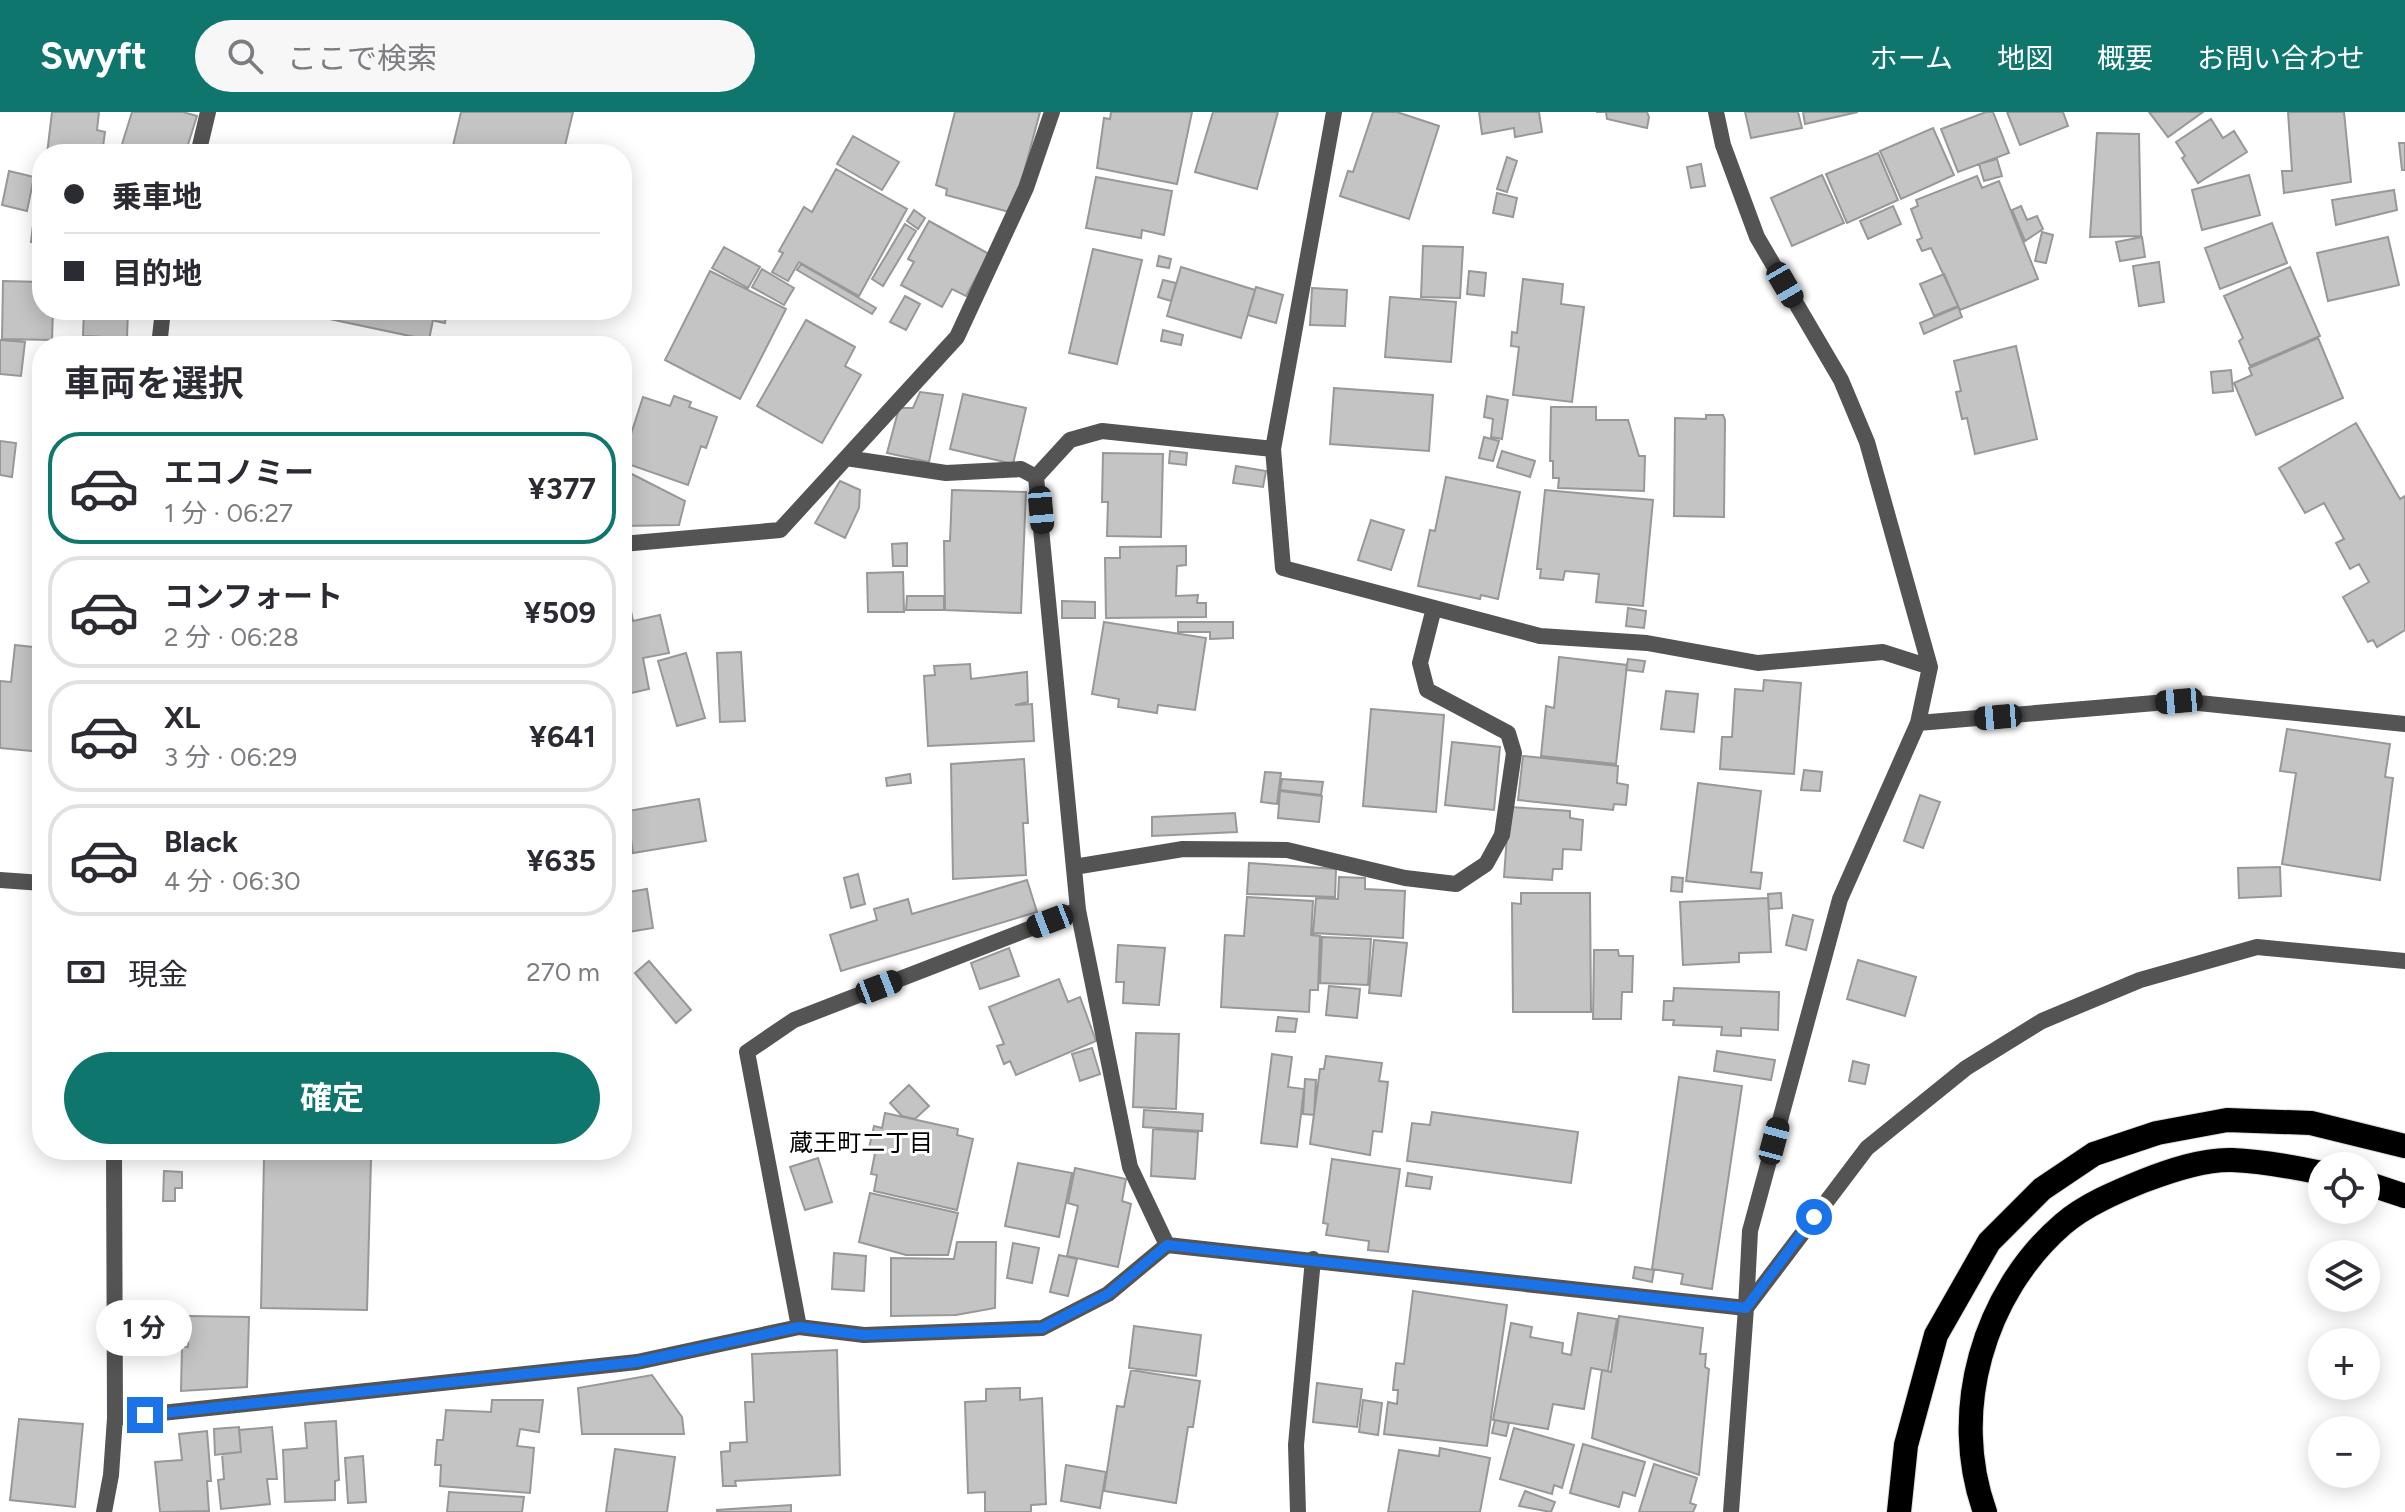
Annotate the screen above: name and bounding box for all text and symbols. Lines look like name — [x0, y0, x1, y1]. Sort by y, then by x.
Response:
search box — [195, 20, 755, 92]
text: Swyft — [40, 33, 147, 79]
icon: search — [223, 34, 267, 78]
text: ここで検索 — [287, 40, 437, 77]
text: ホーム — [1870, 41, 1953, 75]
text: 地図 — [1997, 41, 2053, 75]
text: 概要 — [2097, 41, 2153, 75]
text: お問い合わせ — [2197, 41, 2365, 75]
text: 乗車地 — [112, 178, 202, 215]
text: 目的地 — [112, 255, 202, 292]
car — [1763, 258, 1807, 312]
text: 車両を選択 — [64, 362, 244, 405]
icon: car — [68, 452, 140, 524]
text: エコノミー — [164, 454, 314, 491]
text: ¥377 — [528, 470, 596, 507]
car — [1027, 485, 1055, 535]
text: 1 分 · 06:27 — [164, 497, 293, 529]
icon: car — [68, 576, 140, 648]
text: コンフォート — [164, 578, 343, 615]
text: ¥509 — [524, 594, 596, 631]
text: 2 分 · 06:28 — [164, 621, 299, 653]
car — [2154, 687, 2204, 715]
text: XL — [164, 699, 200, 736]
icon: car — [68, 700, 140, 772]
car — [1973, 703, 2023, 731]
text: ¥641 — [529, 718, 596, 755]
text: 3 分 · 06:29 — [164, 741, 297, 773]
text: Black — [164, 823, 238, 860]
icon: car — [68, 824, 140, 896]
text: ¥635 — [527, 842, 596, 879]
text: 4 分 · 06:30 — [164, 865, 301, 897]
car — [1023, 901, 1077, 941]
icon: cash — [64, 950, 108, 994]
text: 現金 — [128, 956, 188, 993]
text: 270 m — [526, 956, 600, 988]
car — [852, 967, 906, 1007]
button: 確定 — [64, 1052, 600, 1144]
car — [1756, 1115, 1792, 1167]
district label: 蔵王町二丁目 — [789, 1128, 933, 1157]
map controls — [2308, 1152, 2380, 1488]
button: locate — [2308, 1152, 2380, 1224]
route start — [1796, 1199, 1832, 1235]
button: layers — [2308, 1240, 2380, 1312]
callout: 1 分 — [97, 1299, 193, 1355]
text: 1 分 — [122, 1312, 166, 1344]
button: + — [2308, 1328, 2380, 1400]
route end — [127, 1397, 163, 1433]
button: − — [2308, 1416, 2380, 1488]

